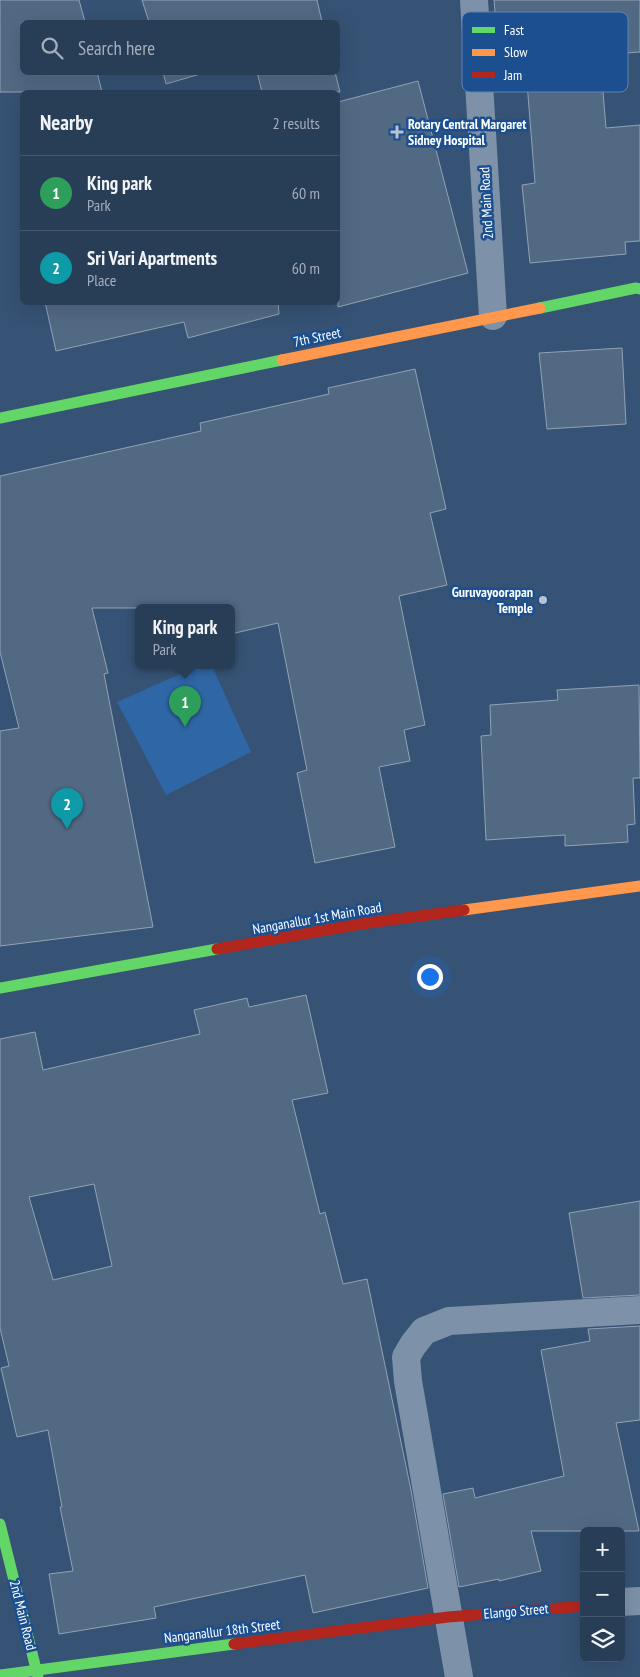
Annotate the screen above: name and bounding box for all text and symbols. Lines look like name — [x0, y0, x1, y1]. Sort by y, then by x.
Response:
legend — [462, 12, 628, 92]
search box — [20, 20, 340, 75]
text: Fast — [504, 21, 524, 39]
icon: search — [38, 34, 66, 62]
text: Search here — [78, 36, 155, 60]
text: Slow — [504, 43, 528, 61]
text: Jam — [503, 66, 522, 84]
text: Nearby — [40, 109, 93, 136]
text: 2 results — [273, 113, 320, 133]
place label: Rotary Central Margaret Sidney Hospital — [408, 115, 526, 149]
marker: Rotary Central Margaret Sidney Hospital — [390, 125, 404, 139]
street label: 2nd Main Road — [475, 167, 497, 239]
text: King park — [87, 171, 152, 195]
text: 1 — [52, 183, 60, 203]
text: 60 m — [292, 183, 320, 203]
text: Park — [87, 195, 111, 215]
text: Sri Vari Apartments — [87, 246, 217, 270]
text: 2 — [52, 258, 60, 278]
text: 60 m — [292, 258, 320, 278]
text: Place — [87, 270, 116, 290]
street label: 7th Street — [292, 323, 343, 351]
place label: Guruvayoorapan Temple — [452, 583, 533, 617]
marker: Guruvayoorapan Temple — [537, 594, 549, 606]
popup — [135, 604, 235, 669]
text: King park — [153, 615, 217, 639]
text: Park — [153, 639, 176, 659]
pin: 1 — [169, 686, 201, 727]
pin: 2 — [51, 788, 83, 829]
street label: Nanganallur 1st Main Road — [251, 898, 383, 938]
your location — [417, 964, 443, 990]
map controls — [580, 1527, 625, 1662]
button: + — [580, 1527, 625, 1572]
button: − — [580, 1572, 625, 1617]
street label: 2nd Main Road — [6, 1578, 40, 1652]
street label: Elango Street — [483, 1599, 549, 1623]
street label: Nanganallur 18th Street — [163, 1615, 281, 1647]
button: layers — [580, 1617, 625, 1662]

